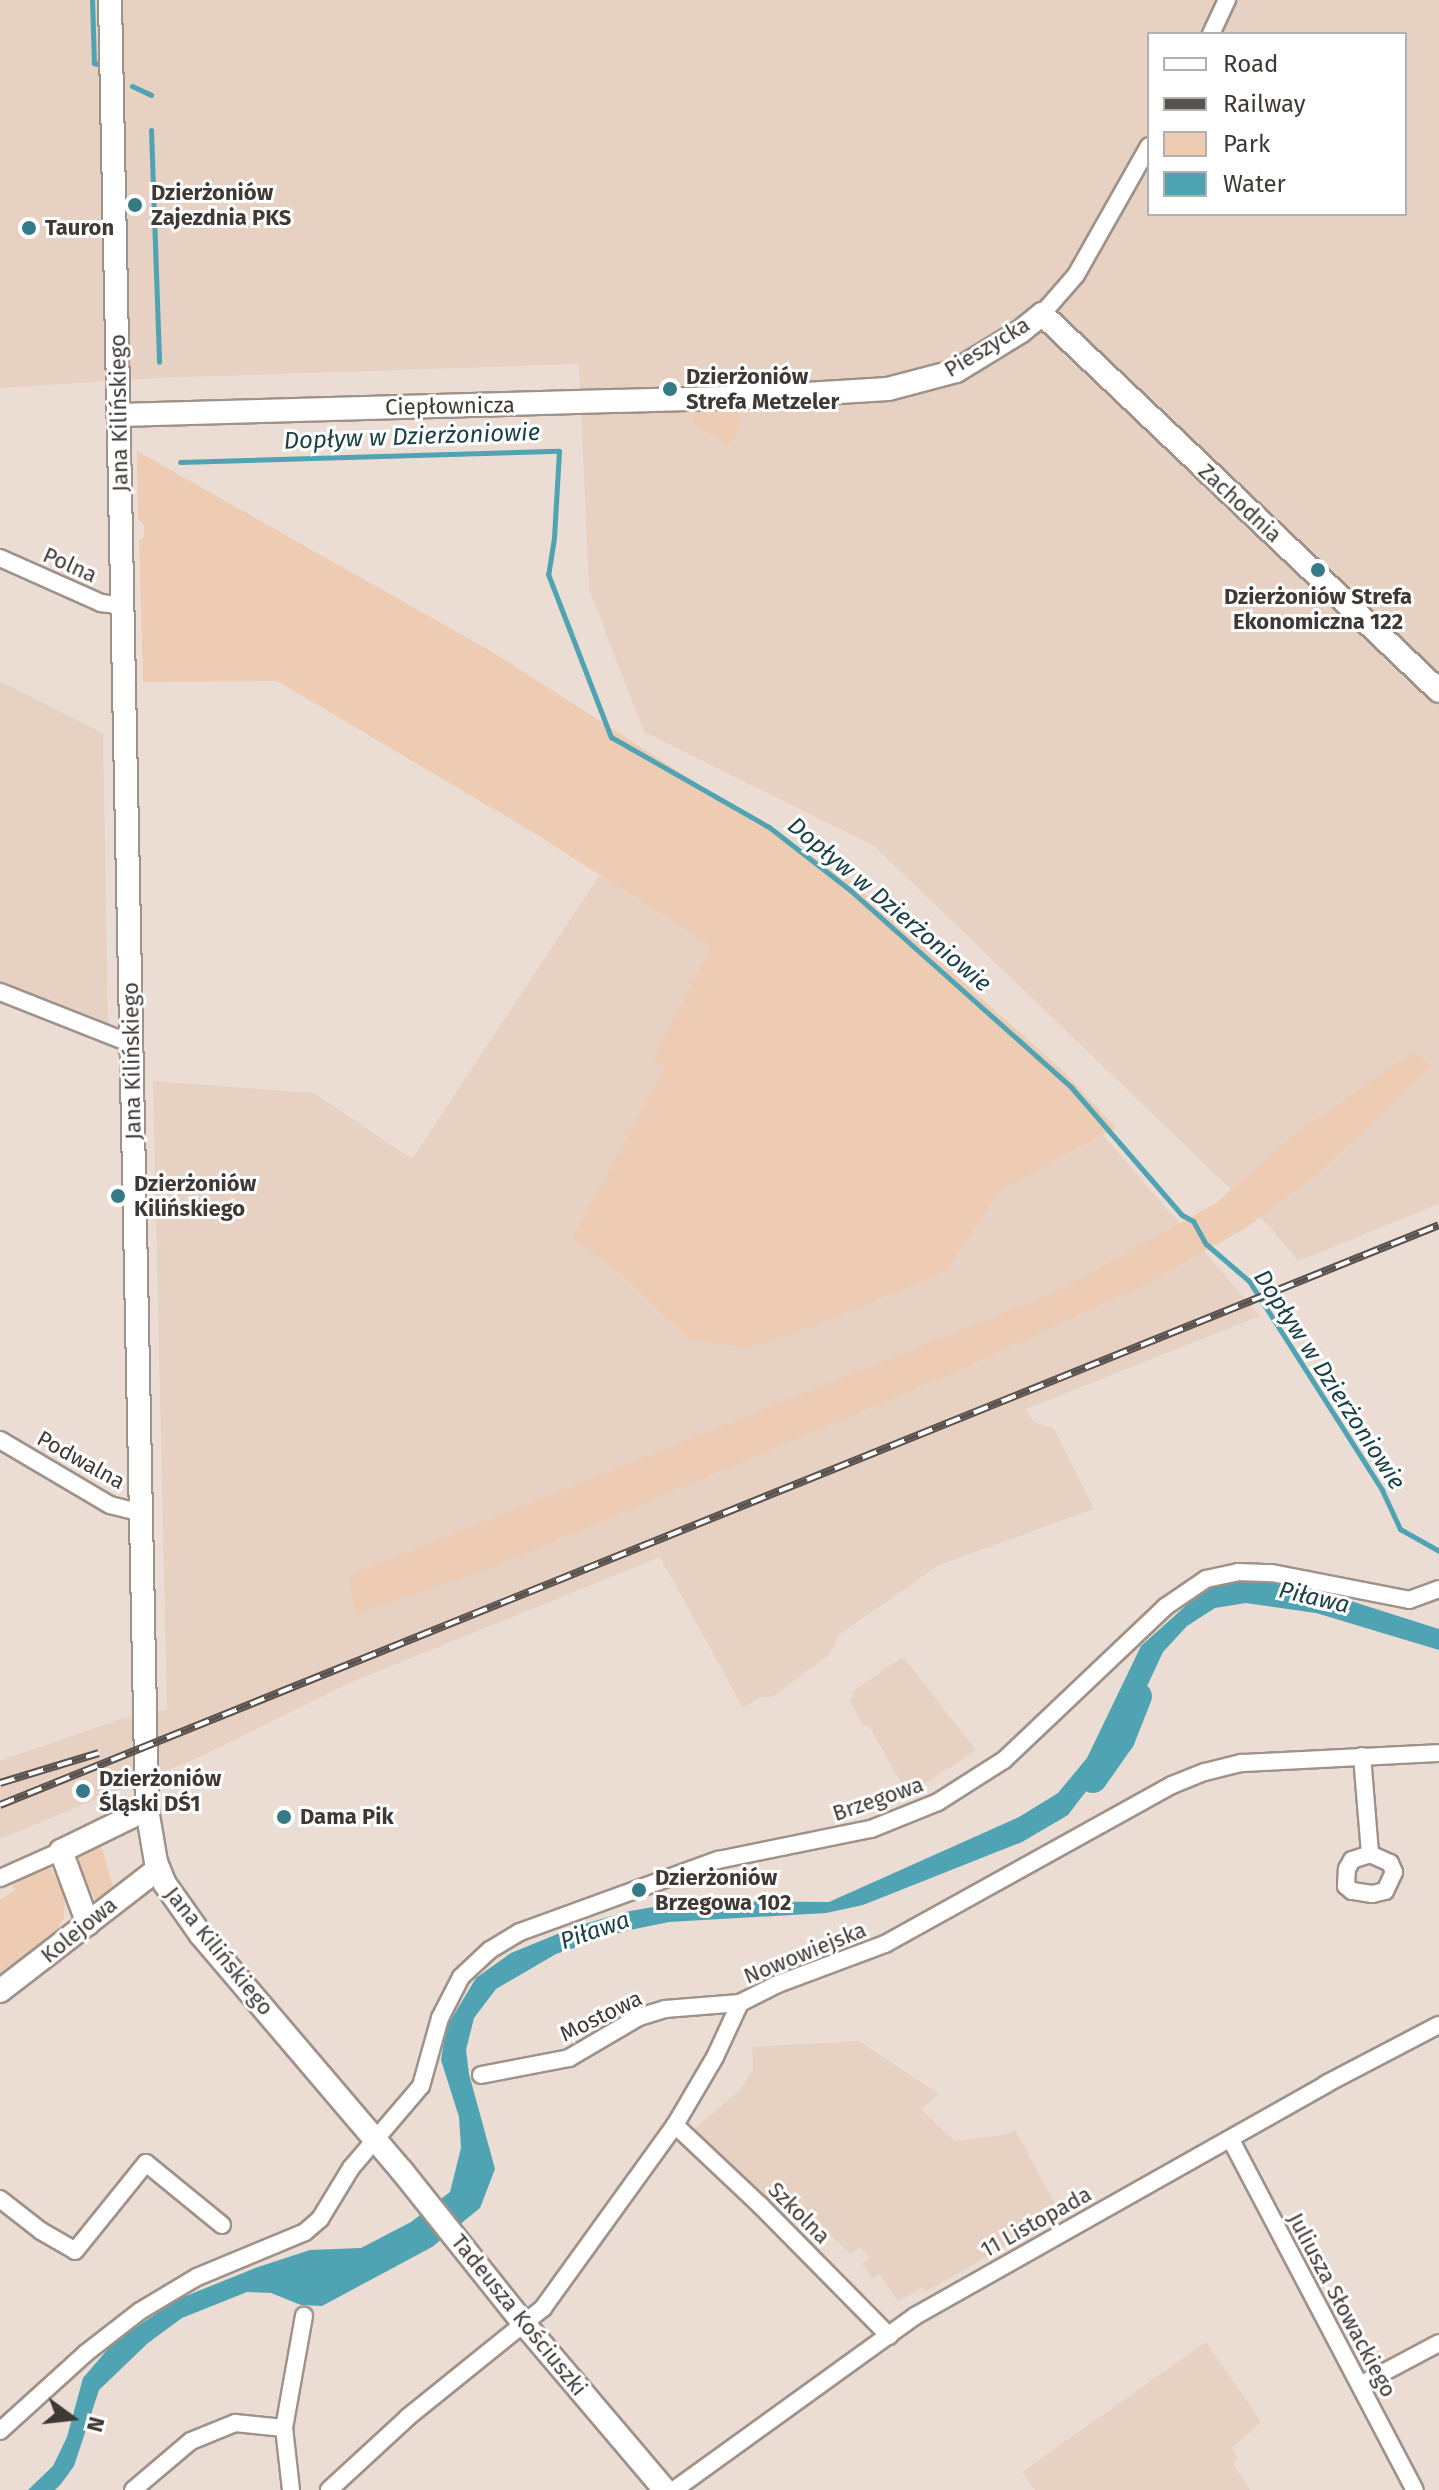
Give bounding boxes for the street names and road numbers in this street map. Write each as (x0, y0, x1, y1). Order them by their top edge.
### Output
street label: Pieszycka (939, 311, 1035, 383)
street label: Jana Kilińskiego (104, 334, 134, 492)
street label: Ciepłownicza (385, 392, 515, 420)
street label: Zachodnia (1193, 458, 1287, 548)
street label: Polna (39, 541, 101, 589)
street label: Jana Kilińskiego (117, 982, 147, 1140)
street label: Podwalna (32, 1425, 130, 1495)
street label: Brzegowa (829, 1771, 927, 1827)
street label: Jana Kilińskiego (159, 1881, 279, 2021)
street label: Kolejowa (36, 1891, 122, 1969)
street label: Nowowiejska (740, 1916, 870, 1990)
street label: Mostowa (556, 1985, 646, 2047)
street label: Szkolna (763, 2177, 835, 2249)
street label: 11 Listopada (976, 2181, 1096, 2263)
street label: Juliusza Słowackiego (1282, 2208, 1402, 2402)
street label: Tadeusza Kościuszki (446, 2229, 592, 2401)

